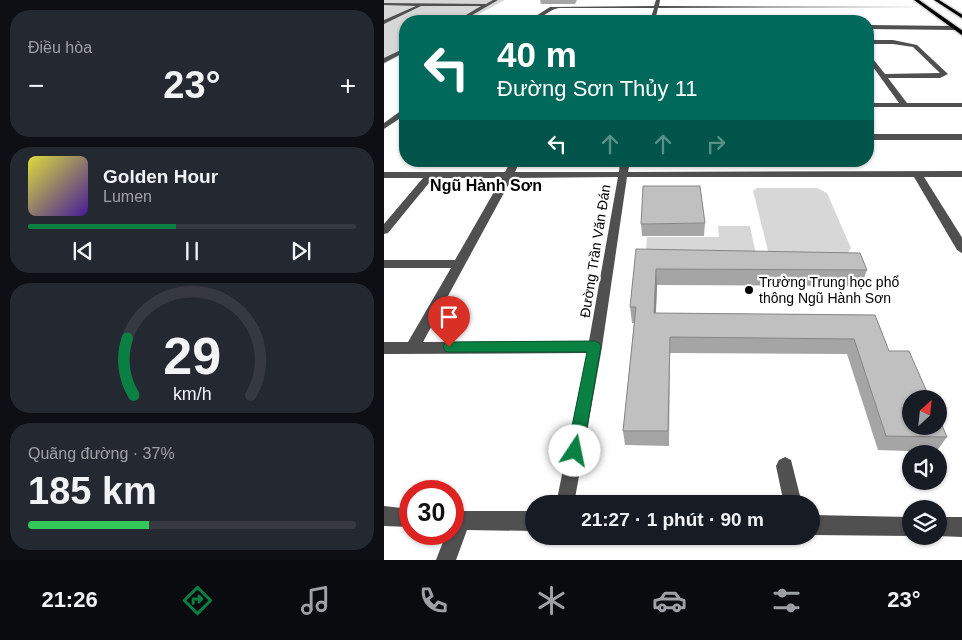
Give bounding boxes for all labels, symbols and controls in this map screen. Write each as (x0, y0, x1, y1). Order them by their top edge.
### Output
icon: left (414, 35, 479, 100)
text: 40 m (497, 35, 577, 74)
text: Điều hòa (28, 39, 92, 56)
text: 23° (163, 64, 221, 106)
text: − (28, 70, 44, 101)
text: + (340, 70, 356, 101)
text: Đường Sơn Thủy 11 (497, 76, 698, 101)
icon: left (543, 130, 571, 158)
icon: ahead (596, 130, 624, 158)
icon: ahead (649, 130, 677, 158)
icon: right (702, 130, 730, 158)
text: Golden Hour (103, 166, 218, 187)
district label: Ngũ Hành Sơn (430, 177, 542, 194)
street label: Đường Trần Văn Đán (577, 183, 613, 319)
text: Lumen (103, 188, 152, 205)
icon: previous (69, 237, 97, 265)
icon: pause (178, 237, 206, 265)
icon: next (287, 237, 315, 265)
place label: Trường Trung học phổ thông Ngũ Hành Sơn (759, 274, 899, 306)
marker: Trường Trung học phổ thông Ngũ Hành Sơn (743, 284, 755, 296)
pin (428, 296, 470, 347)
icon: arrive (435, 303, 463, 331)
text: 29 (163, 327, 221, 385)
text: km/h (173, 384, 211, 404)
north arrow (902, 390, 946, 435)
map controls (902, 390, 947, 545)
position arrow (548, 424, 600, 476)
text: Quãng đường · 37% (28, 445, 175, 462)
button: sound (902, 445, 947, 490)
text: 185 km (28, 470, 157, 512)
speed limit sign: 30 (399, 480, 464, 545)
button: layers (902, 500, 947, 545)
text: 21:27 · 1 phút · 90 m (581, 509, 764, 530)
icon: directions (180, 583, 215, 618)
icon: music (298, 583, 333, 618)
icon: phone (416, 583, 451, 618)
icon: climate (534, 583, 569, 618)
icon: car (652, 583, 687, 618)
icon: filters (769, 583, 804, 618)
text: 21:26 (41, 587, 98, 612)
text: 23° (887, 587, 921, 612)

